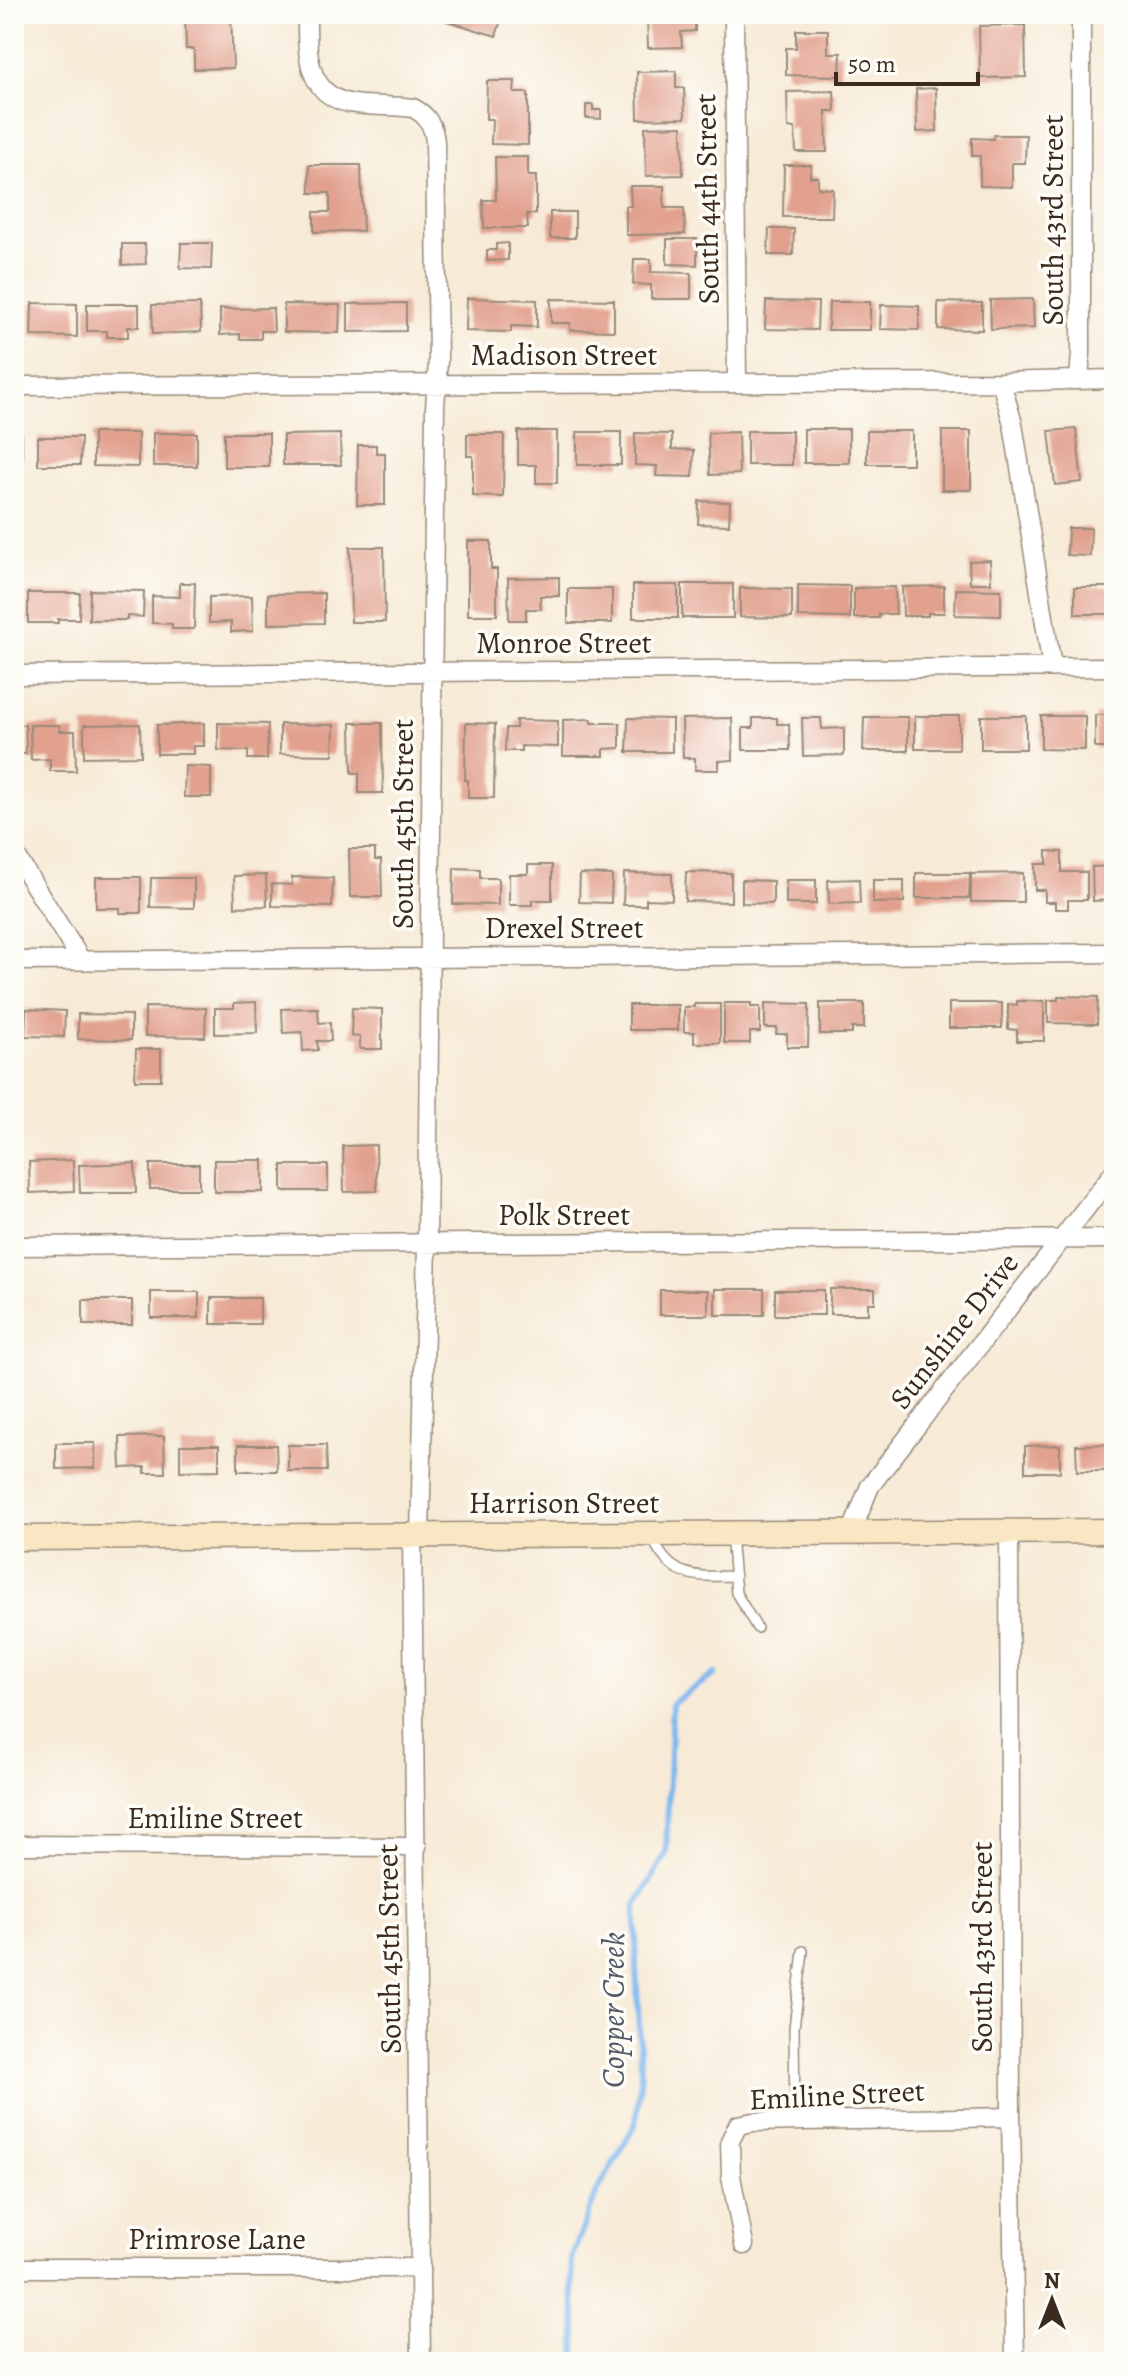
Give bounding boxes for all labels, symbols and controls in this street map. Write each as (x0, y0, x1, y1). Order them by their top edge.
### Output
scale bar (836, 36, 978, 86)
text: 50 m (848, 48, 896, 80)
street label: South 44th Street (685, 93, 729, 305)
street label: South 43rd Street (1033, 114, 1073, 326)
street label: Madison Street (471, 335, 658, 375)
street label: Monroe Street (476, 623, 652, 663)
street label: South 45th Street (383, 719, 423, 929)
street label: Drexel Street (484, 908, 644, 948)
street label: Polk Street (498, 1195, 630, 1235)
street label: Sunshine Drive (880, 1245, 1028, 1417)
street label: Harrison Street (469, 1483, 659, 1523)
street label: Emiline Street (127, 1798, 303, 1838)
street label: South 43rd Street (962, 1841, 1002, 2053)
street label: South 45th Street (367, 1843, 411, 2055)
water label: Copper Creek (591, 1932, 635, 2088)
street label: Emiline Street (748, 2070, 926, 2120)
street label: Primrose Lane (128, 2219, 306, 2259)
north arrow (1012, 2260, 1092, 2340)
text: N (1044, 2266, 1060, 2296)

